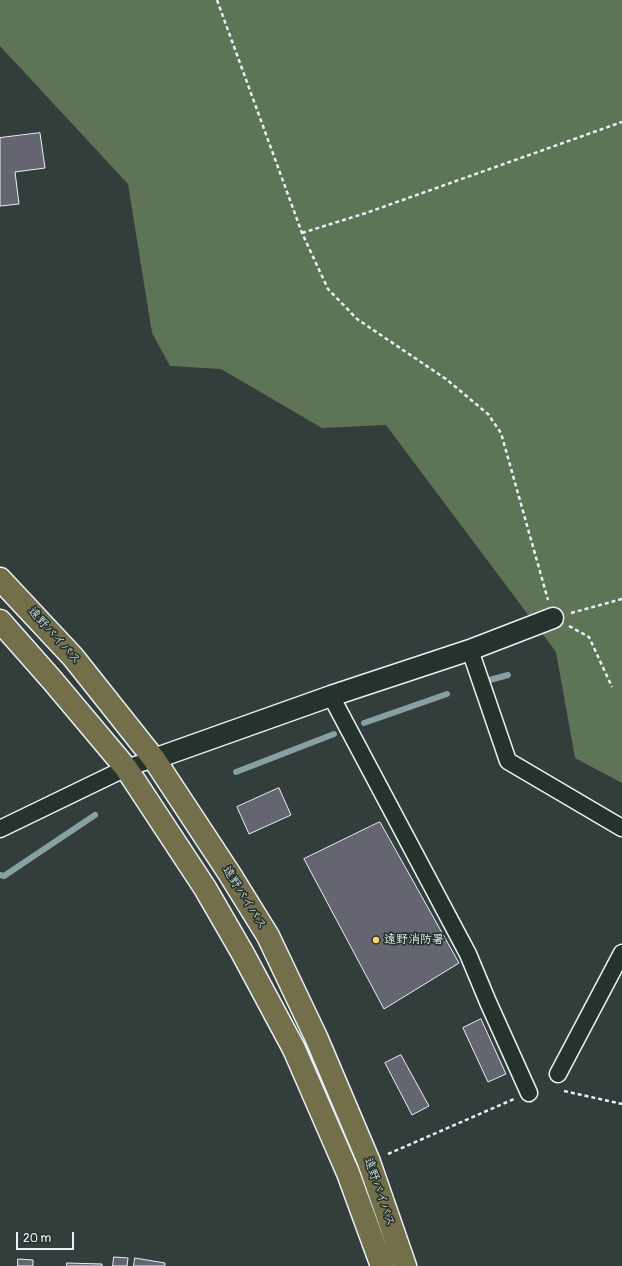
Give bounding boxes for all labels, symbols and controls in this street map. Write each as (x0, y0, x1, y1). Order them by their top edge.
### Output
street label: 遠野バイパス (25, 604, 83, 668)
street label: 遠野バイパス (219, 864, 269, 932)
place label: 遠野消防署 (384, 933, 444, 947)
marker: 遠野消防署 (371, 935, 381, 945)
street label: 遠野バイパス (360, 1156, 398, 1228)
scale bar (18, 1224, 76, 1250)
text: 20 m (23, 1231, 51, 1246)

